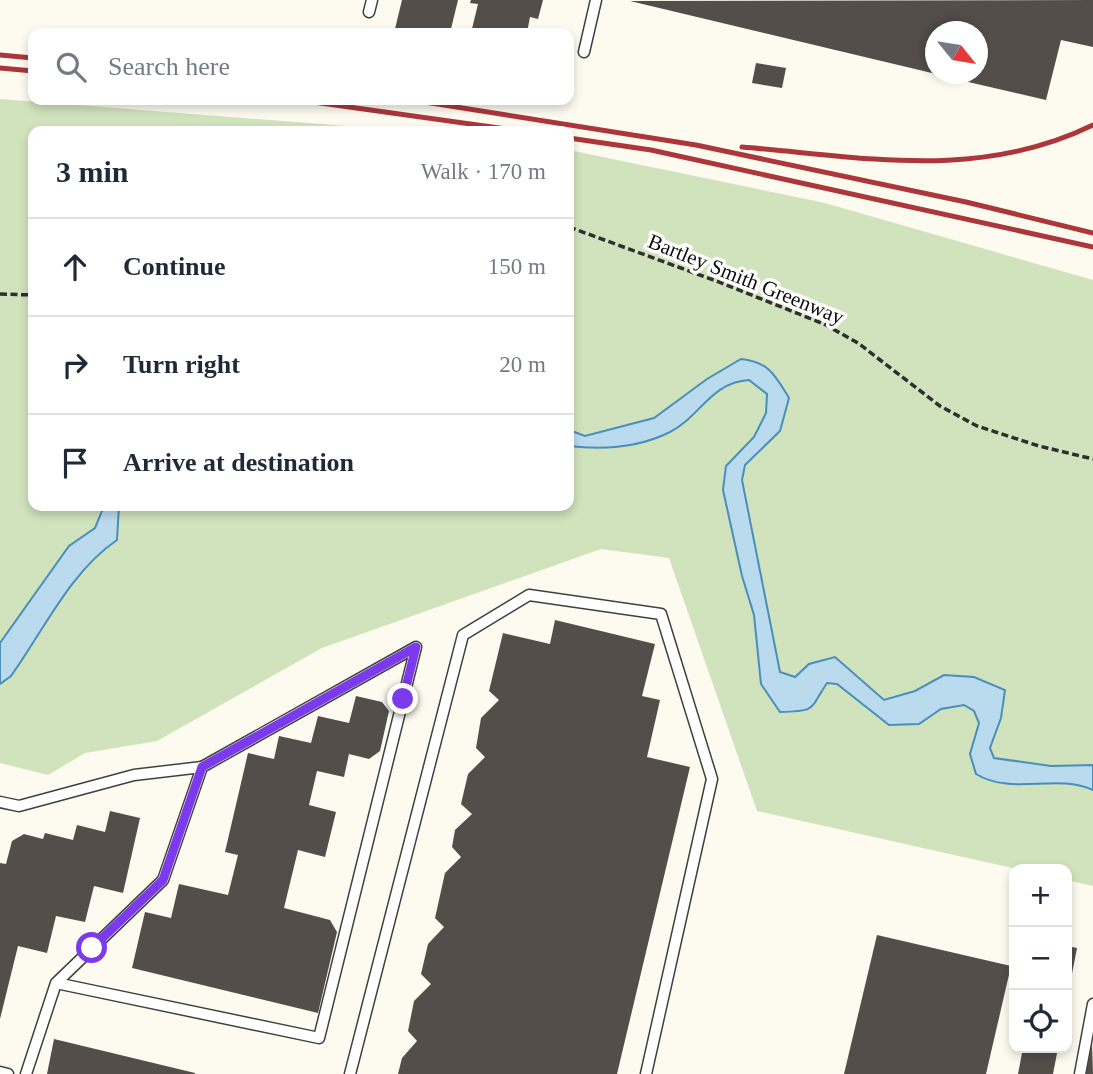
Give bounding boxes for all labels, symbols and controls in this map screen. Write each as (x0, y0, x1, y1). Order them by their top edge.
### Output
north arrow (925, 21, 988, 84)
search box (28, 28, 574, 105)
icon: search (52, 48, 90, 86)
text: Search here (108, 52, 230, 81)
text: 3 min (56, 155, 129, 188)
text: Walk · 170 m (421, 159, 546, 184)
street label: Bartley Smith Greenway (645, 229, 848, 329)
icon: ahead (56, 248, 94, 286)
text: Continue (123, 252, 226, 281)
text: 150 m (488, 254, 546, 279)
icon: right (56, 346, 94, 384)
text: Turn right (123, 350, 240, 379)
text: 20 m (499, 352, 546, 377)
icon: arrive (56, 444, 94, 482)
text: Arrive at destination (123, 448, 354, 477)
route end (387, 683, 418, 714)
map controls (1009, 864, 1072, 1053)
button: + (1009, 864, 1072, 927)
button: − (1009, 927, 1072, 990)
route start (76, 932, 107, 963)
button: locate (1009, 990, 1072, 1053)

